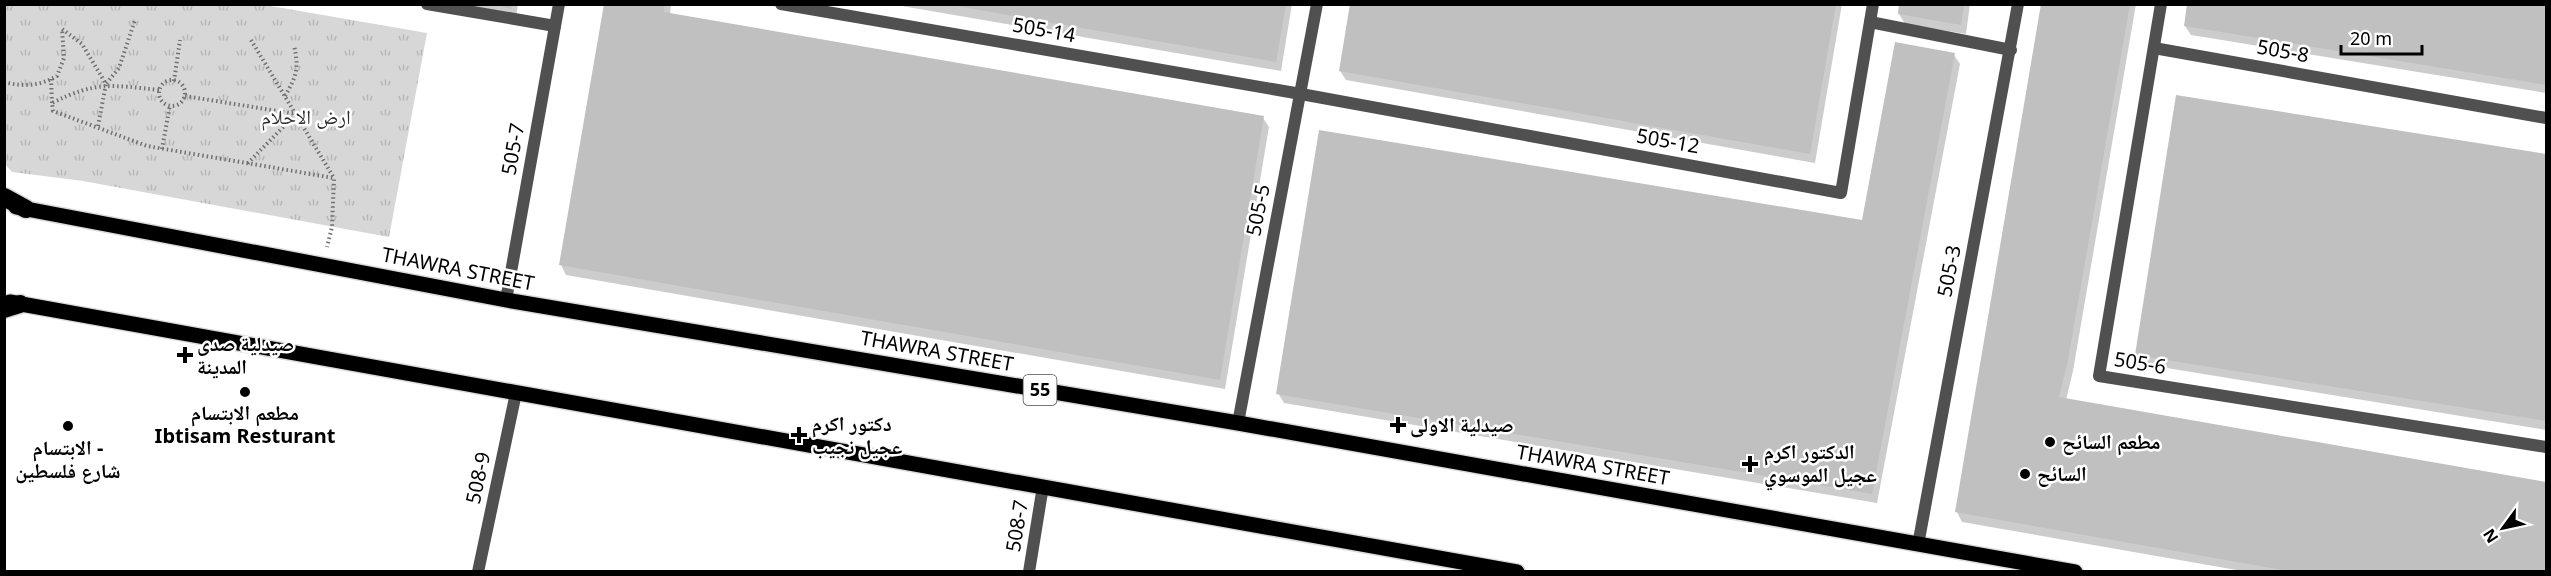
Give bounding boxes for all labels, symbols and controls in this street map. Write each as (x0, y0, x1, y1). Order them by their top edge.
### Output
street label: 505-14 (1010, 11, 1078, 48)
scale bar (2341, 18, 2422, 56)
text: 20 m (2350, 26, 2392, 50)
street label: 505-8 (2255, 33, 2311, 68)
park label: ارض الاحلام (261, 103, 351, 131)
street label: 505-7 (495, 121, 530, 177)
street label: 505-12 (1634, 122, 1702, 159)
street label: 505-5 (1239, 182, 1276, 238)
street label: THAWRA STREET (380, 240, 537, 297)
street label: 505-3 (1930, 243, 1967, 299)
street label: THAWRA STREET (858, 324, 1016, 377)
place label: صيدلية صدى المدينة (197, 330, 294, 380)
street label: 505-6 (2112, 345, 2168, 380)
marker: صيدلية صدى المدينة (178, 348, 192, 362)
road number: 55 (1024, 375, 1056, 405)
marker: مطعم الابتسام Ibtisam Resturant (238, 385, 252, 399)
place label: مطعم الابتسام Ibtisam Resturant (155, 399, 336, 449)
place label: دكتور اكرم عجيل نجيب (812, 410, 902, 460)
place label: صيدلية الاولى (1410, 411, 1514, 438)
marker: صيدلية الاولى (1391, 418, 1405, 432)
marker: الابتسام - شارع فلسطين (61, 419, 75, 433)
marker: دكتور اكرم عجيل نجيب (790, 426, 808, 444)
place label: مطعم السائح (2062, 428, 2161, 456)
place label: الابتسام - شارع فلسطين (15, 434, 121, 484)
marker: مطعم السائح (2043, 435, 2057, 449)
street label: THAWRA STREET (1514, 438, 1672, 491)
place label: الدكتور اكرم عجيل الموسوي (1764, 438, 1877, 491)
street label: 508-9 (459, 450, 496, 506)
marker: الدكتور اكرم عجيل الموسوي (1741, 455, 1759, 473)
place label: السائح (2037, 460, 2087, 487)
marker: السائح (2018, 467, 2032, 481)
street label: 508-7 (999, 498, 1034, 554)
north arrow (2473, 498, 2533, 558)
text: N (2478, 525, 2503, 548)

